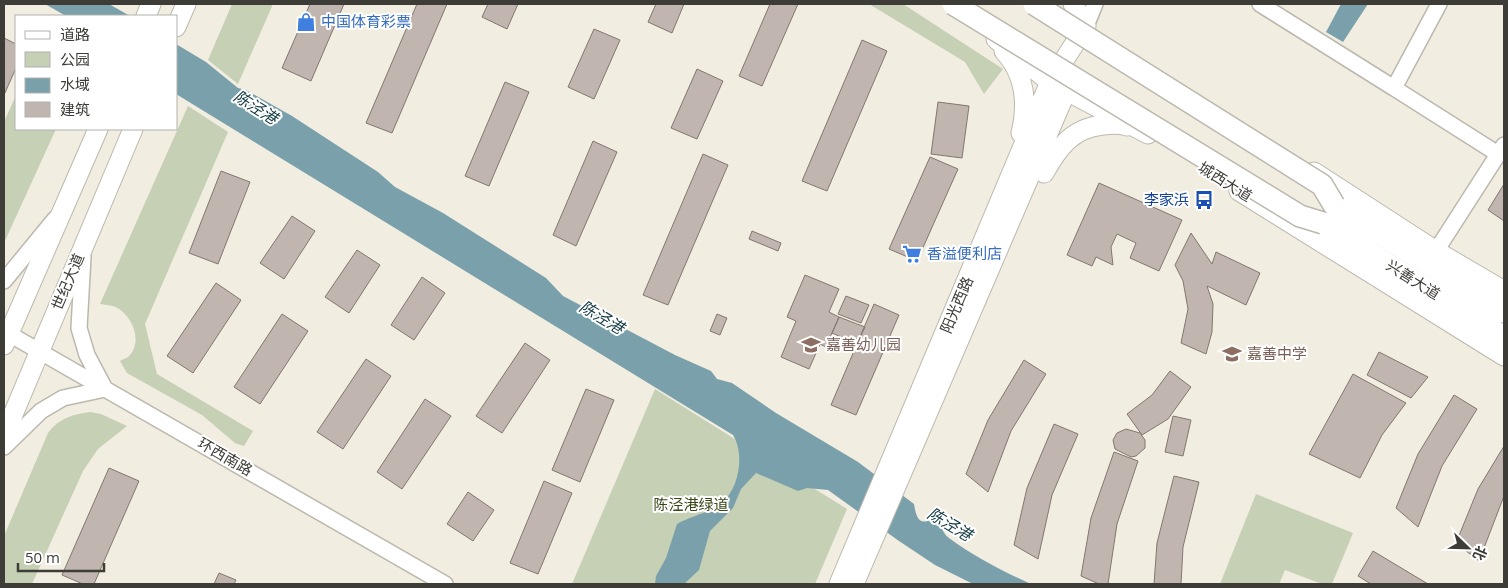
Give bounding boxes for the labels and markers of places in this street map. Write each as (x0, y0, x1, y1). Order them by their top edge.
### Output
shop icon: 中国体育彩票 (295, 11, 317, 33)
place label: 中国体育彩票 (321, 11, 411, 31)
place label: 李家浜 (1144, 189, 1189, 209)
bus stop icon: 李家浜 (1193, 189, 1215, 211)
supermarket icon: 香溢便利店 (901, 243, 923, 265)
place label: 香溢便利店 (927, 243, 1002, 263)
school or university icon: 嘉善幼儿园 (800, 334, 822, 356)
place label: 嘉善幼儿园 (826, 334, 901, 354)
school or university icon: 嘉善中学 (1221, 343, 1243, 365)
place label: 嘉善中学 (1247, 343, 1307, 363)

